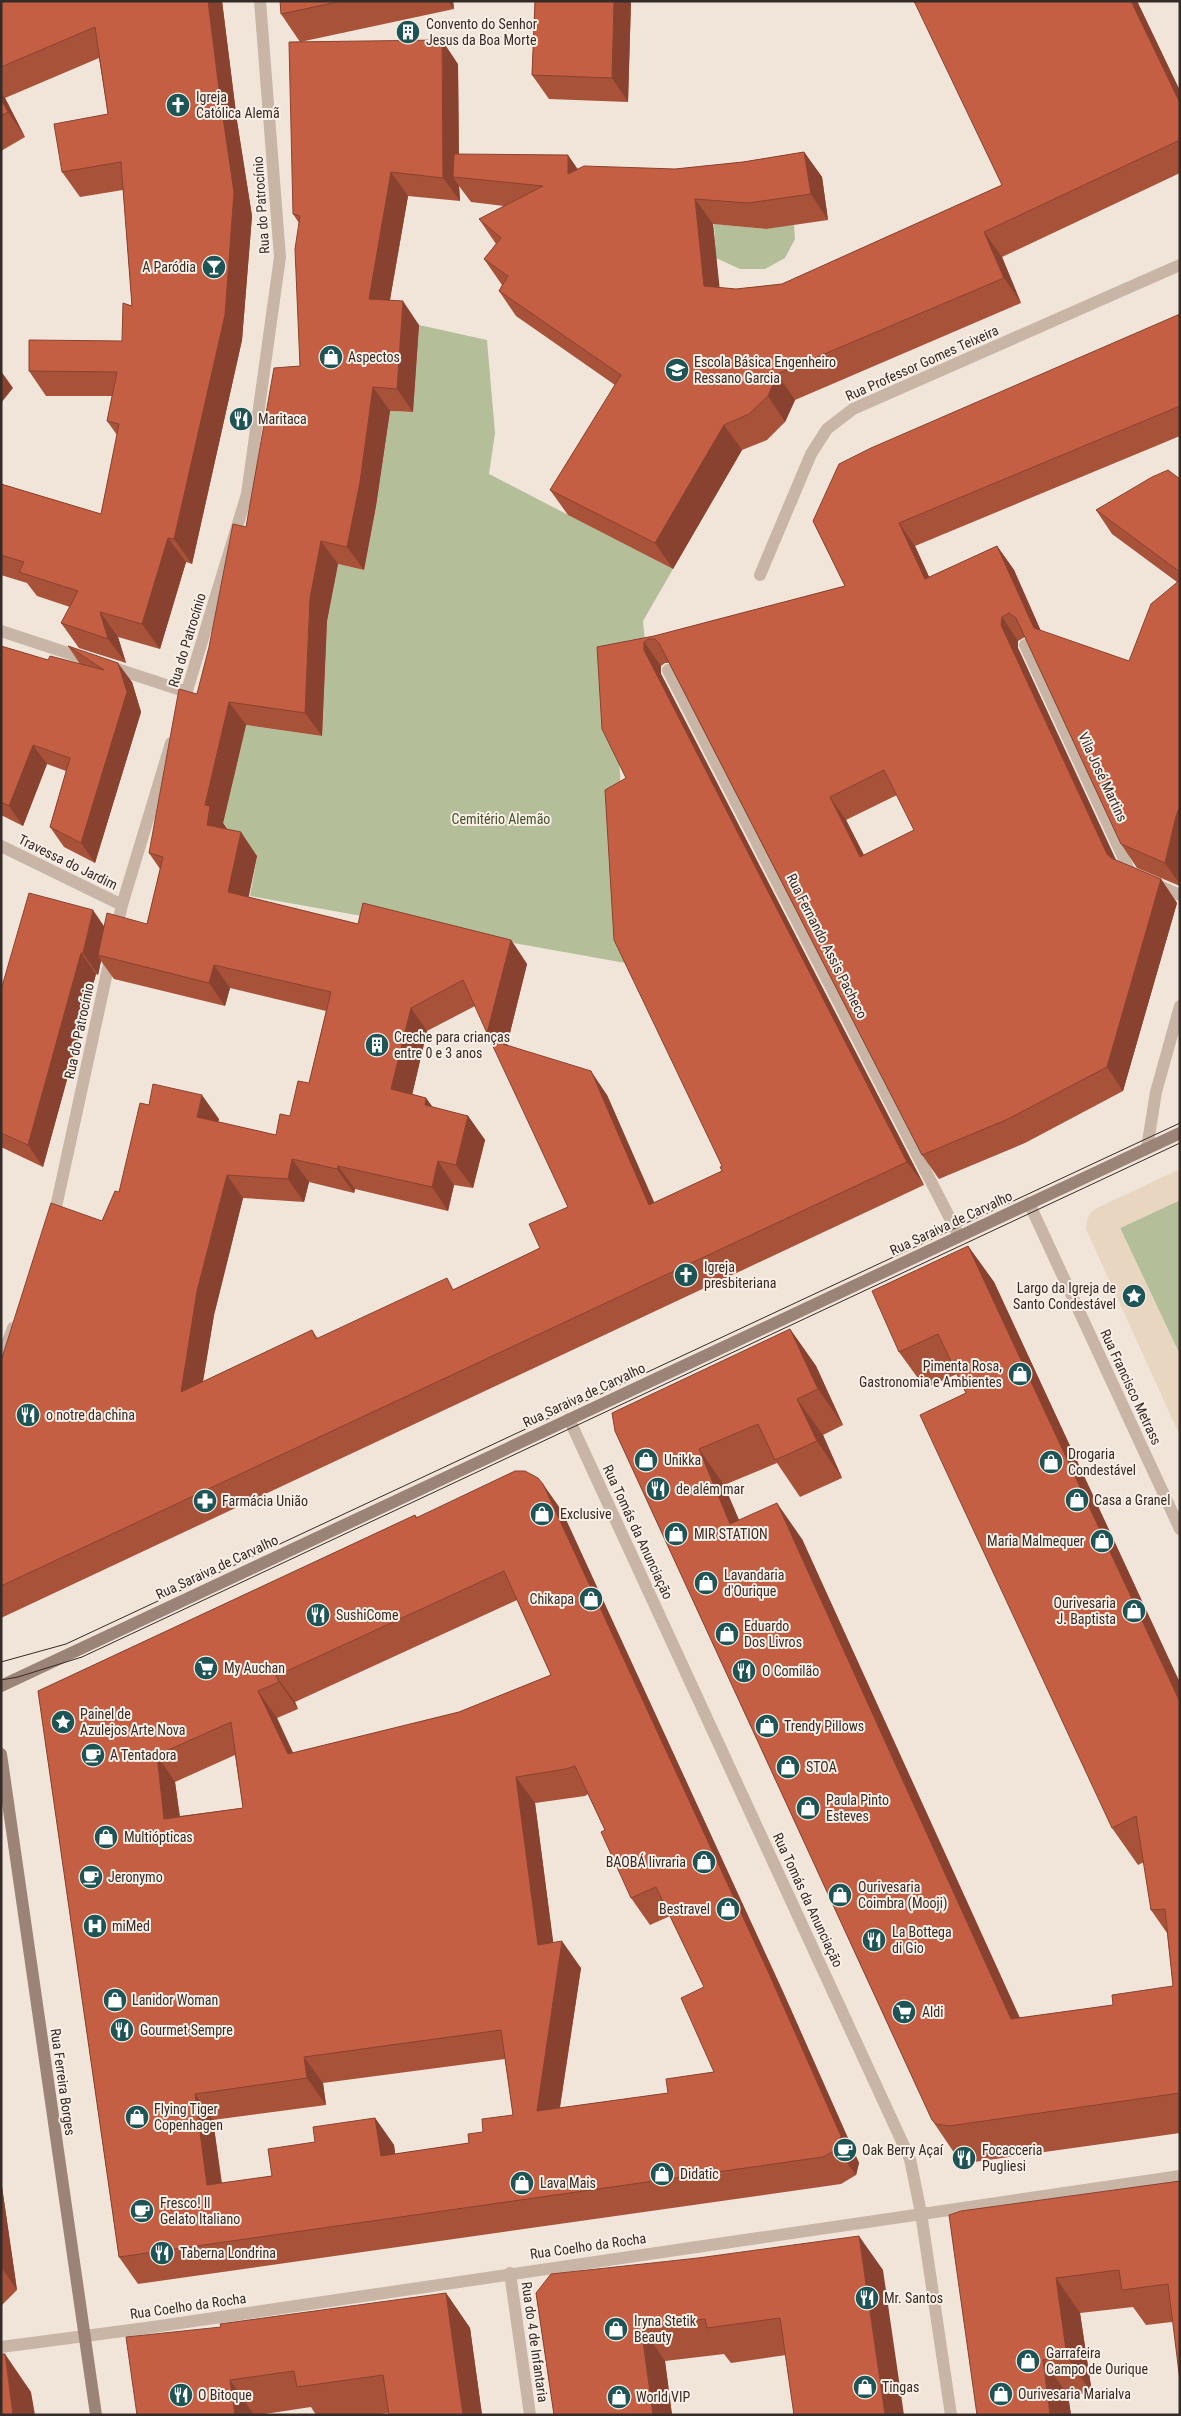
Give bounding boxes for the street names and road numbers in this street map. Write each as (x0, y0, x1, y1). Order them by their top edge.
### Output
street label: Rua do Patrocínio (250, 156, 272, 254)
street label: Rua Professor Gomes Teixeira (843, 322, 1001, 404)
street label: Rua do Patrocínio (165, 591, 209, 689)
street label: Vila José Martins (1075, 730, 1131, 824)
street label: Travessa do Jardim (16, 831, 120, 893)
street label: Rua Fernando Assis Pacheco (783, 871, 871, 1021)
street label: Rua do Patrocínio (61, 982, 97, 1080)
street label: Rua Saraiva de Carvalho (887, 1188, 1015, 1258)
street label: Rua Francisco Metrass (1097, 1327, 1165, 1447)
street label: Rua Saraiva de Carvalho (520, 1360, 648, 1430)
street label: Rua Tomás da Anunciação (600, 1462, 676, 1602)
street label: Rua Saraiva de Carvalho (153, 1532, 281, 1602)
street label: Rua Tomás da Anunciação (770, 1830, 846, 1970)
street label: Rua Ferreira Borges (48, 2027, 78, 2137)
street label: Rua Coelho da Rocha (529, 2230, 647, 2262)
street label: Rua do 4 de Infantaria (519, 2281, 551, 2403)
street label: Rua Coelho da Rocha (129, 2290, 247, 2322)

